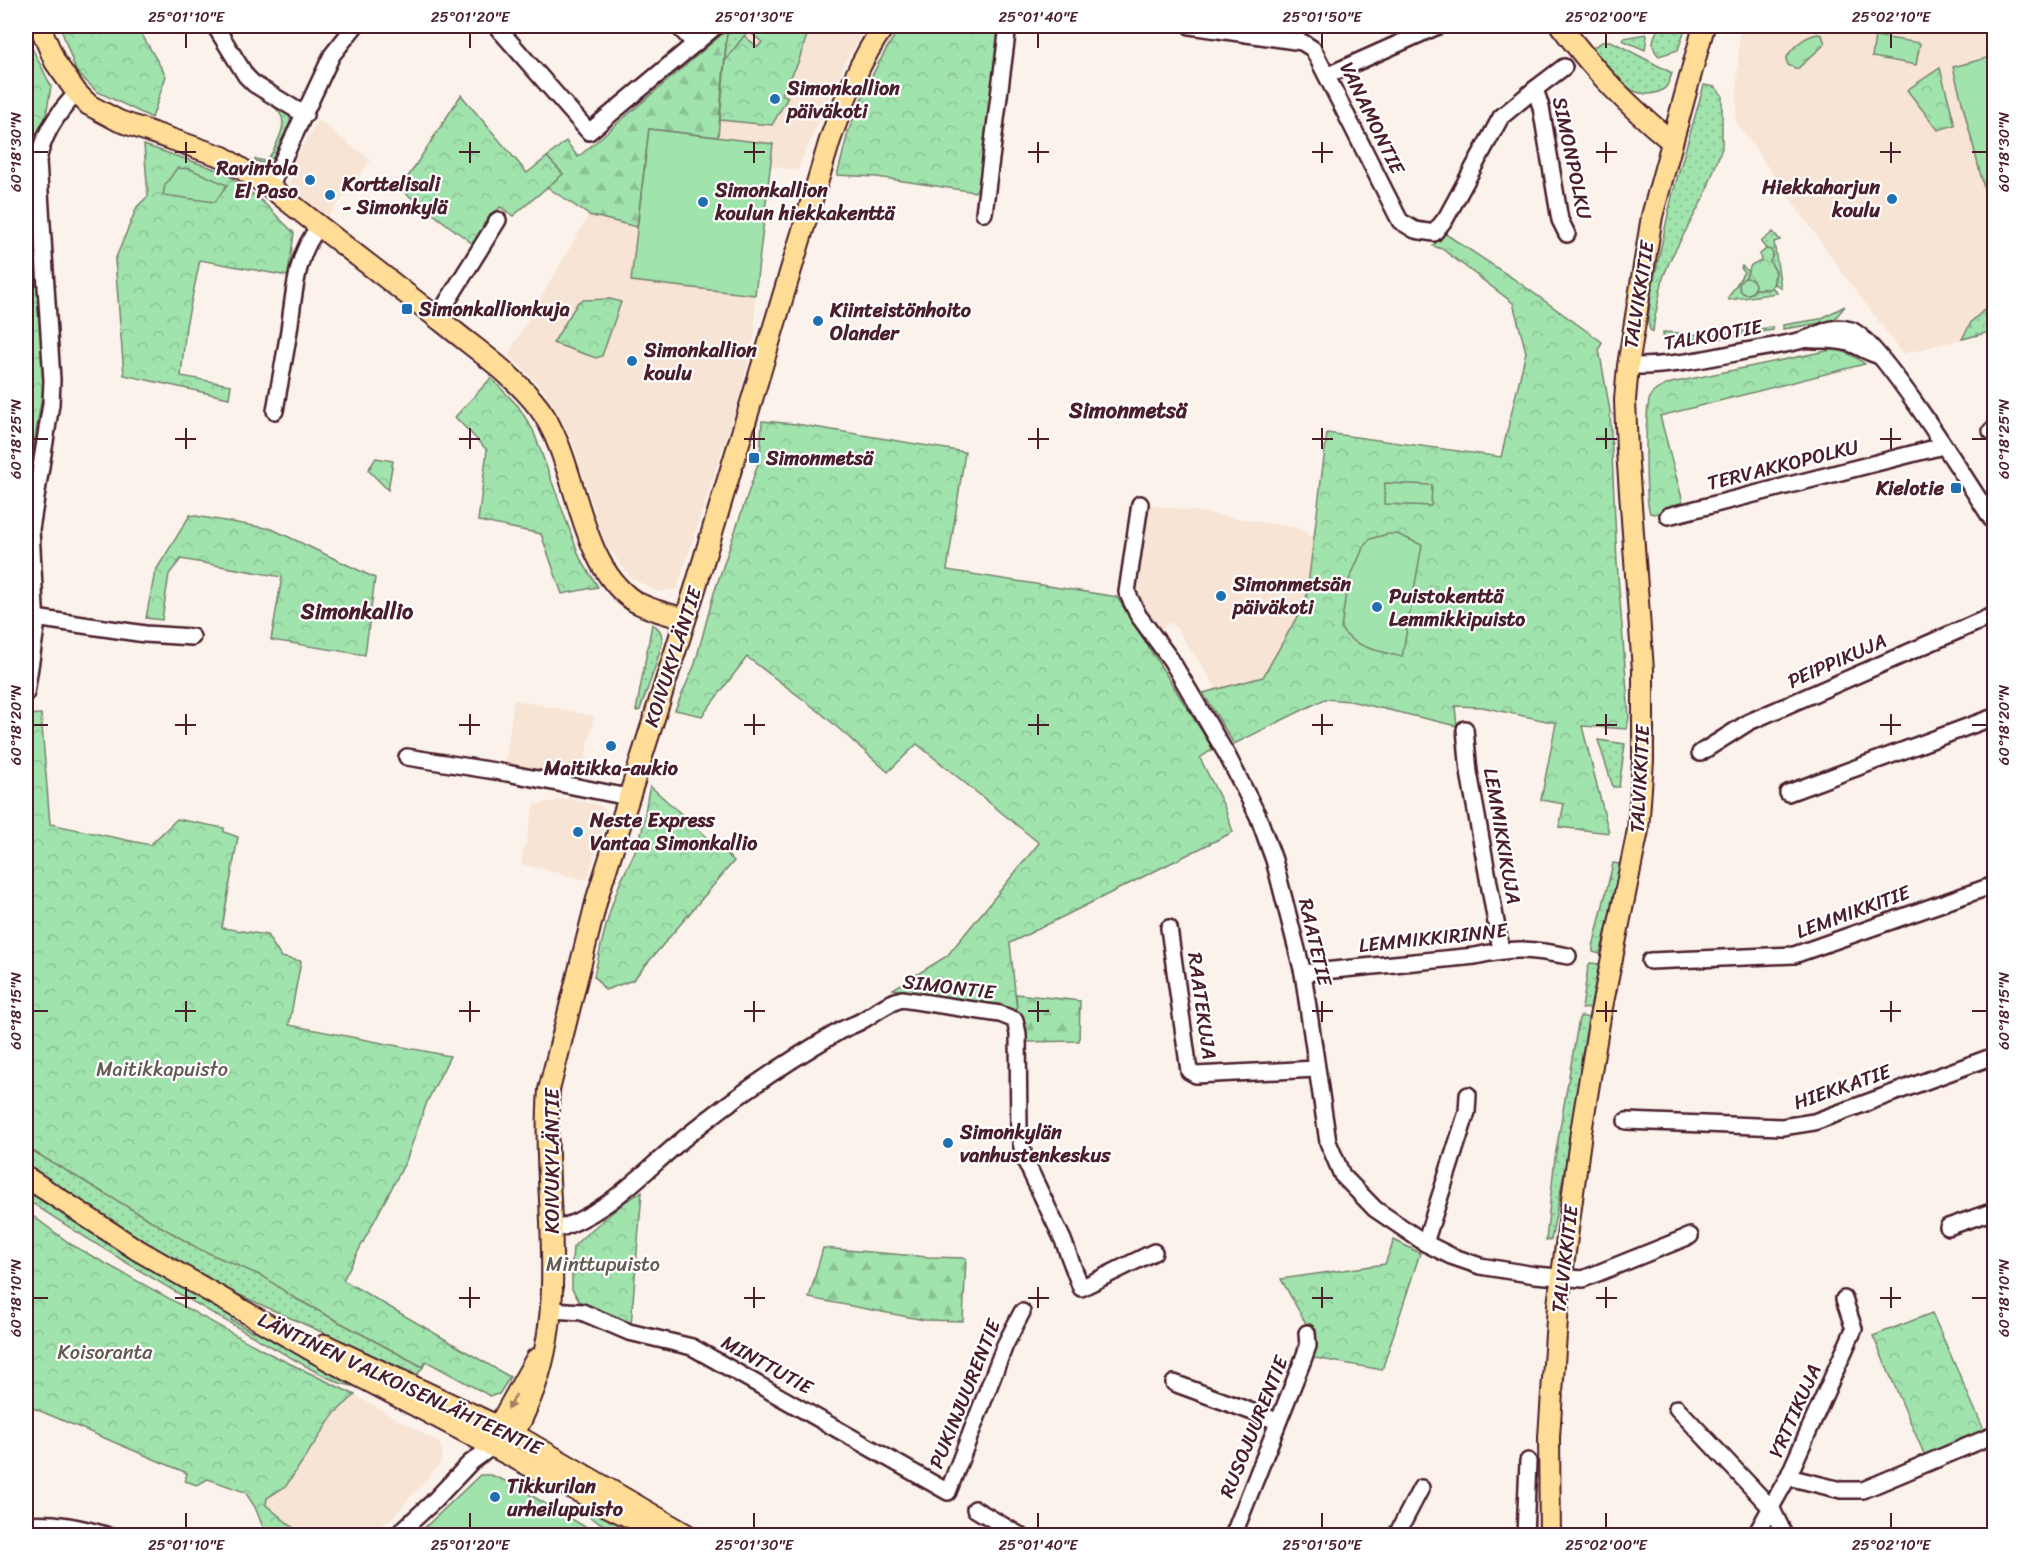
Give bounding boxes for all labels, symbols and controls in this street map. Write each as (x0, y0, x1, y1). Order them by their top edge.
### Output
text: 25°01'10"E (148, 4, 226, 30)
text: 25°01'20"E (431, 4, 511, 30)
text: 25°01'30"E (715, 4, 795, 30)
text: 25°01'40"E (998, 4, 1079, 30)
text: 25°01'50"E (1283, 4, 1363, 30)
text: 25°02'00"E (1565, 4, 1648, 30)
text: 25°02'10"E (1852, 4, 1932, 30)
street label: VANAMONTIE (1330, 56, 1415, 182)
place label: Simonkallion päiväkoti (785, 71, 900, 129)
marker: Simonkallion päiväkoti (768, 92, 782, 106)
street label: SIMONPOLKU (1542, 94, 1602, 223)
text: 60°18'30"N (3, 111, 29, 192)
text: 60°18'30"N (1991, 111, 2017, 192)
place label: Ravintola El Paso (216, 151, 299, 209)
place label: Korttelisali - Simonkylä (341, 167, 449, 225)
place label: Hiekkaharjun koulu (1761, 170, 1880, 228)
marker: Ravintola El Paso (303, 173, 317, 187)
place label: Simonkallion koulun hiekkakenttä (714, 173, 896, 231)
marker: Korttelisali - Simonkylä (323, 188, 337, 202)
marker: Hiekkaharjun koulu (1885, 192, 1899, 206)
marker: Simonkallion koulun hiekkakenttä (696, 195, 710, 209)
street label: TALVIKKITIE (1613, 237, 1665, 351)
place label: Simonkallionkuja (418, 292, 570, 327)
place label: Kiinteistönhoito Olander (829, 293, 972, 351)
marker: Simonkallionkuja (400, 302, 414, 316)
street label: TALKOOTIE (1661, 309, 1767, 361)
marker: Kiinteistönhoito Olander (811, 314, 825, 328)
place label: Simonkallion koulu (643, 333, 757, 391)
marker: Simonkallion koulu (625, 354, 639, 368)
district label: Simonmetsä (1068, 391, 1189, 430)
text: 60°18'25"N (3, 398, 29, 479)
text: 60°18'25"N (1991, 398, 2017, 479)
street label: TERVAKKOPOLKU (1703, 429, 1863, 501)
place label: Simonmetsä (765, 441, 874, 476)
marker: Simonmetsä (747, 451, 761, 465)
place label: Kielotie (1875, 471, 1945, 506)
marker: Kielotie (1949, 481, 1963, 495)
place label: Simonmetsän päiväkoti (1231, 567, 1351, 625)
place label: Puistokenttä Lemmikkipuisto (1389, 579, 1525, 637)
street label: KOIVUKYLÄNTIE (634, 581, 713, 732)
marker: Simonmetsän päiväkoti (1214, 589, 1228, 603)
district label: Simonkallio (300, 592, 414, 631)
marker: Puistokenttä Lemmikkipuisto (1370, 600, 1384, 614)
street label: PEIPPIKUJA (1782, 624, 1892, 698)
text: 60°18'20"N (3, 684, 29, 765)
text: 60°18'20"N (1991, 684, 2017, 765)
street label: TALVIKKITIE (1620, 722, 1660, 834)
marker: Maitikka-aukio (604, 739, 618, 753)
place label: Maitikka-aukio (543, 751, 679, 786)
street label: LEMMIKKIKUJA (1473, 765, 1531, 907)
place label: Neste Express Vantaa Simonkallio (589, 803, 758, 861)
marker: Neste Express Vantaa Simonkallio (571, 825, 585, 839)
street label: LEMMIKKITIE (1791, 875, 1917, 949)
street label: RAATETIE (1288, 895, 1342, 991)
street label: LEMMIKKIRINNE (1357, 913, 1511, 963)
street label: RAATEKUJA (1177, 950, 1227, 1062)
street label: SIMONTIE (901, 964, 999, 1010)
text: 60°18'15"N (3, 972, 29, 1050)
text: 60°18'15"N (1991, 972, 2017, 1050)
park label: Maitikkapuisto (96, 1052, 228, 1087)
street label: HIEKKATIE (1789, 1053, 1897, 1120)
street label: KOIVUKYLÄNTIE (535, 1086, 570, 1234)
place label: Simonkylän vanhustenkeskus (959, 1115, 1111, 1173)
marker: Simonkylän vanhustenkeskus (941, 1136, 955, 1150)
street label: TALVIKKITIE (1541, 1201, 1589, 1315)
park label: Minttupuisto (546, 1247, 660, 1282)
text: 60°18'10"N (3, 1258, 29, 1337)
text: 60°18'10"N (1991, 1258, 2017, 1337)
street label: LÄNTINEN VALKOISENLÄHTEENTIE (252, 1303, 550, 1466)
street label: PUKINJUURENTIE (919, 1312, 1012, 1474)
street label: MINTTUTIE (715, 1325, 821, 1406)
park label: Koisoranta (58, 1335, 153, 1370)
street label: RUSOJUURENTIE (1210, 1349, 1299, 1503)
street label: YRTTIKUJA (1759, 1358, 1831, 1464)
one-way arrow (507, 1394, 517, 1411)
place label: Tikkurilan urheilupuisto (507, 1469, 624, 1527)
marker: Tikkurilan urheilupuisto (488, 1490, 502, 1504)
text: 25°01'10"E (148, 1532, 226, 1558)
text: 25°01'20"E (431, 1532, 511, 1558)
text: 25°01'30"E (715, 1532, 795, 1558)
text: 25°01'40"E (998, 1532, 1079, 1558)
text: 25°01'50"E (1283, 1532, 1363, 1558)
text: 25°02'00"E (1565, 1532, 1648, 1558)
text: 25°02'10"E (1852, 1532, 1932, 1558)

